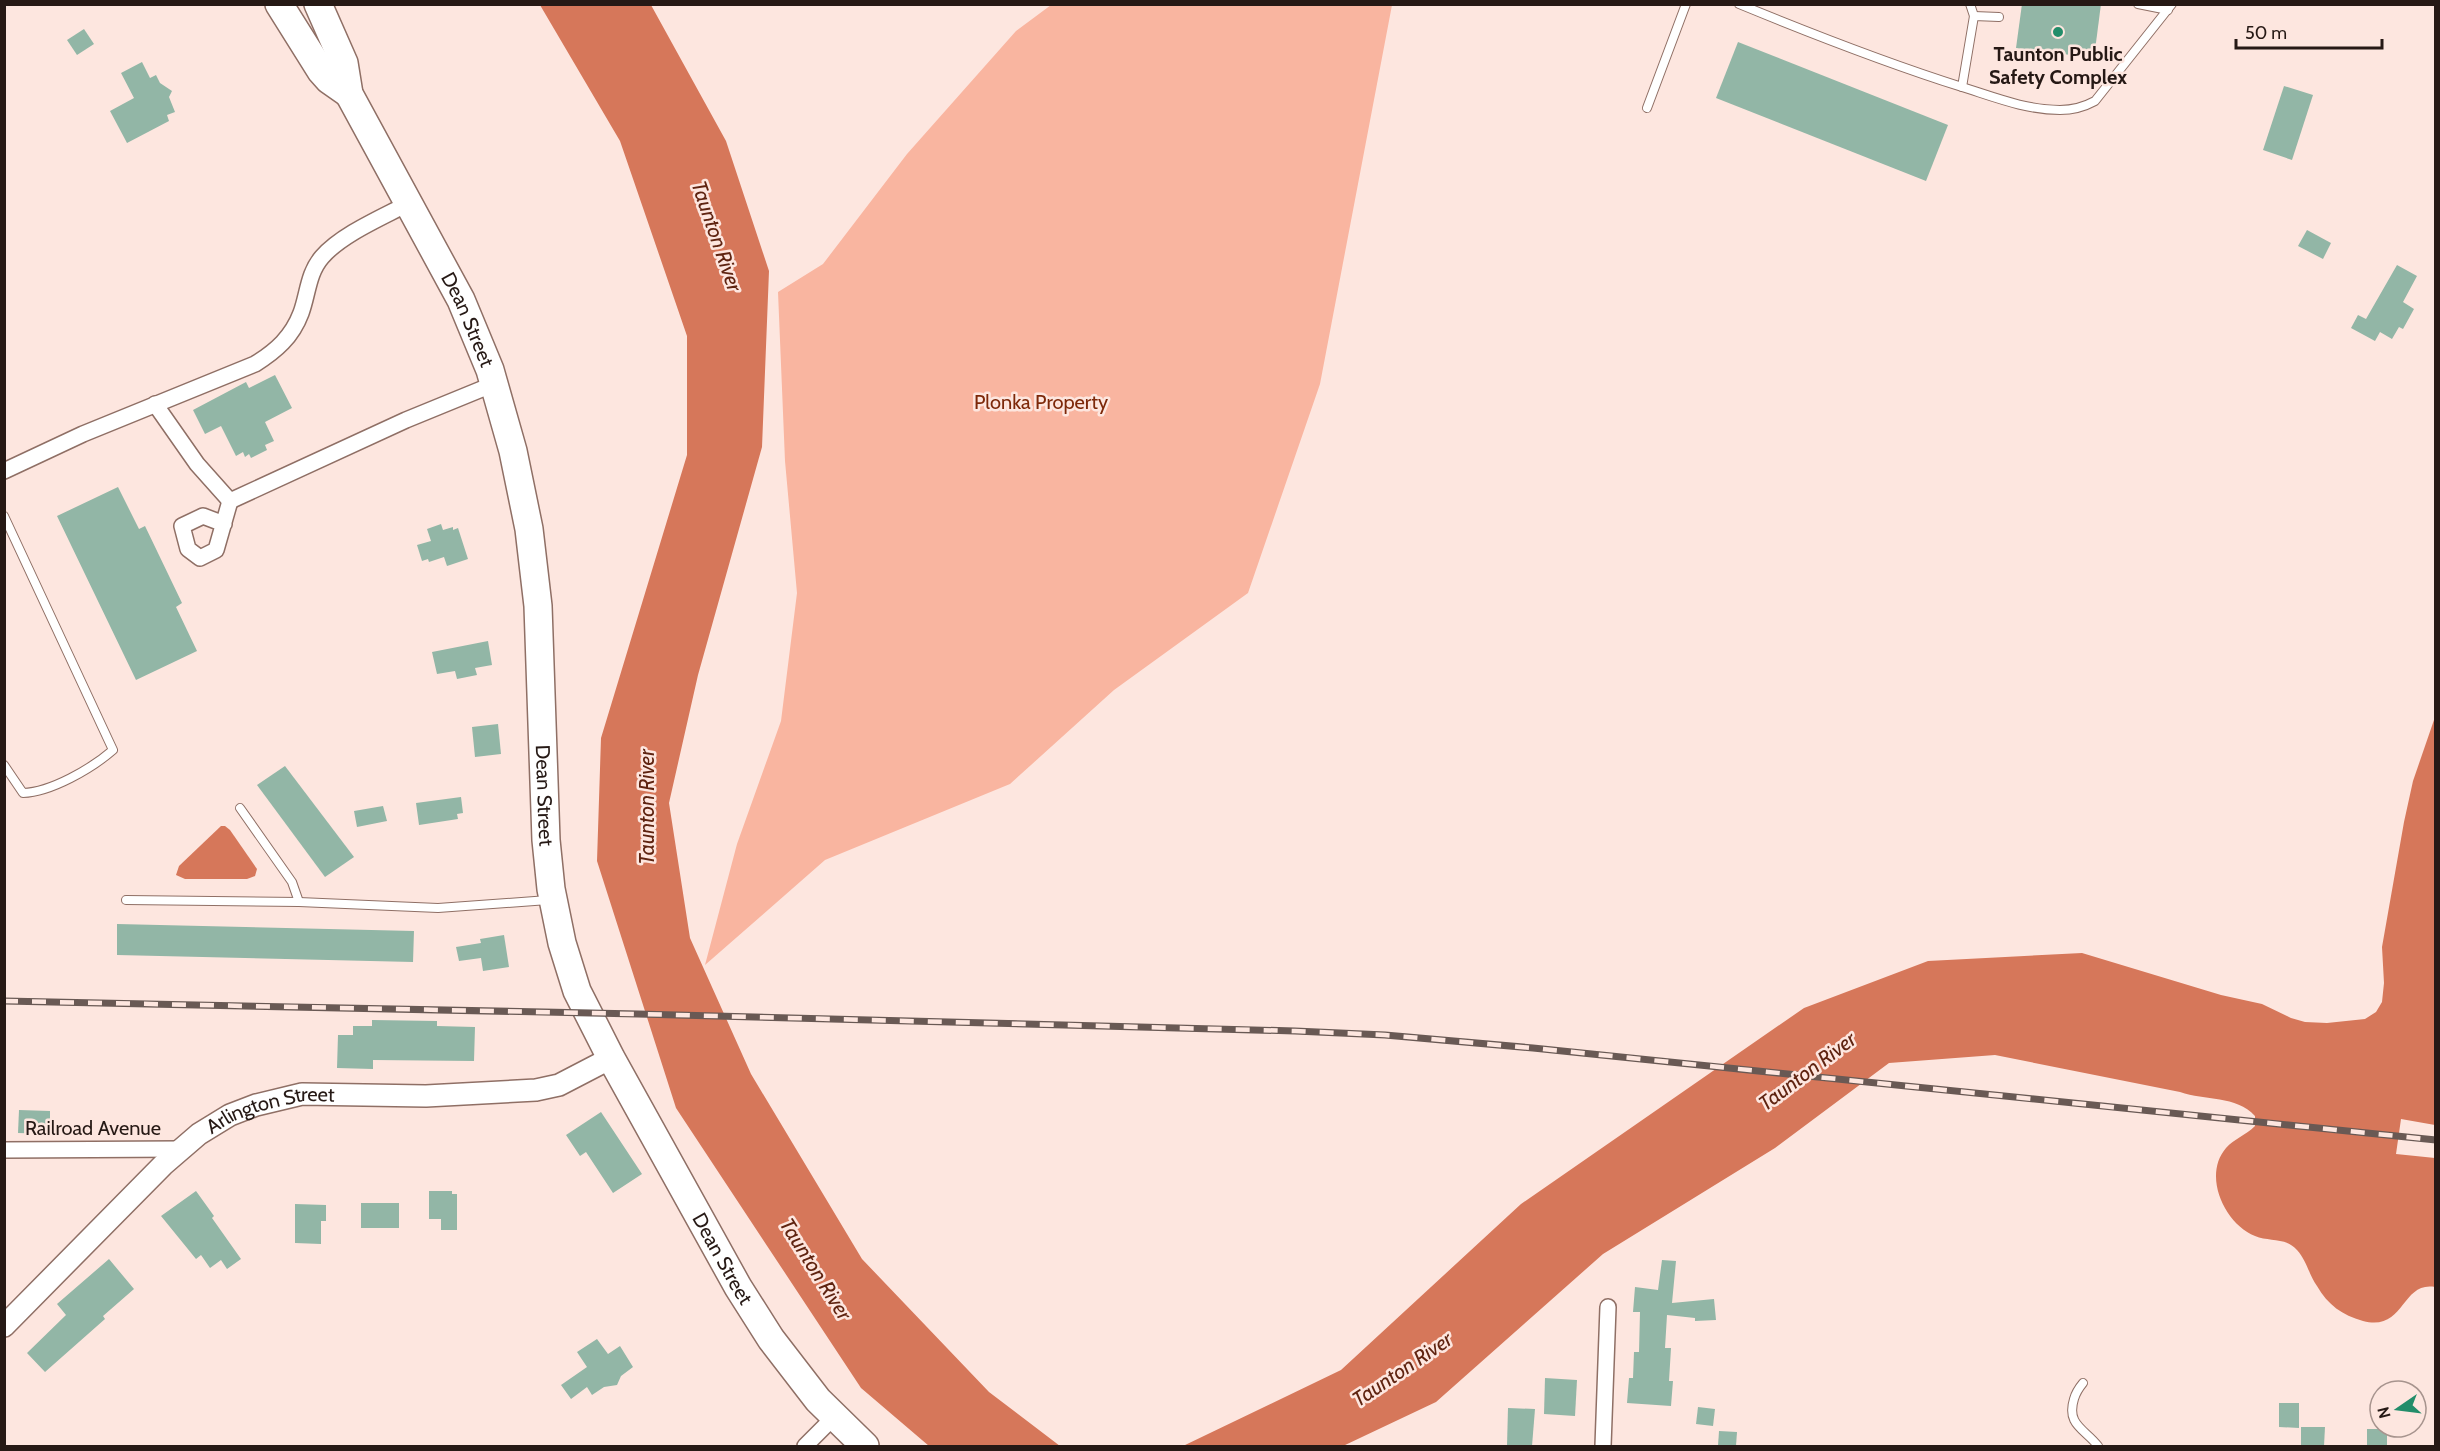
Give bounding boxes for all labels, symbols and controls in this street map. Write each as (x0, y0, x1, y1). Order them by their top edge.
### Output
scale bar (2236, 12, 2382, 50)
text: 50 m (2245, 22, 2287, 44)
marker: Taunton Public Safety Complex (2051, 25, 2065, 39)
place label: Taunton Public Safety Complex (1989, 42, 2127, 89)
water label: Taunton River (686, 177, 748, 296)
street label: Dean Street (436, 268, 499, 371)
park label: Plonka Property (974, 390, 1108, 414)
street label: Dean Street (531, 744, 559, 848)
water label: Taunton River (634, 748, 659, 865)
water label: Taunton River (1753, 1025, 1862, 1116)
street label: Arlington Street (202, 1082, 335, 1139)
street label: Railroad Avenue (25, 1116, 161, 1140)
street label: Dean Street (687, 1209, 758, 1309)
water label: Taunton River (775, 1213, 858, 1326)
water label: Taunton River (1347, 1326, 1458, 1412)
north arrow (2368, 1379, 2428, 1439)
text: N (2373, 1405, 2395, 1420)

